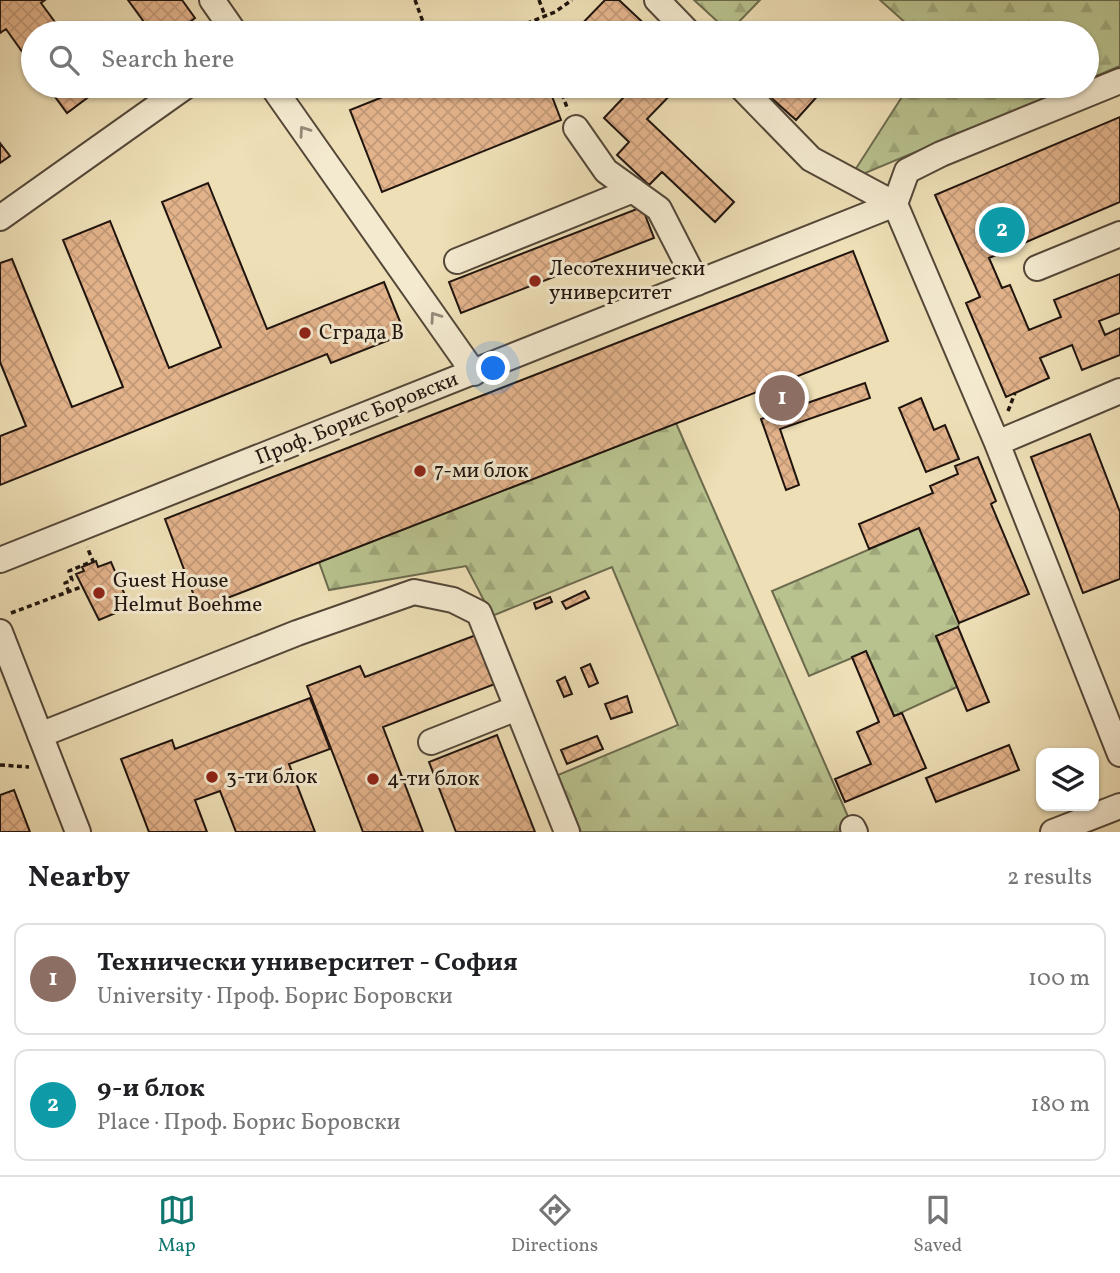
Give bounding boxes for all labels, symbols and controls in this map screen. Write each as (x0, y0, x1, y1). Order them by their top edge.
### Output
search box (21, 21, 1099, 98)
icon: search (45, 41, 83, 79)
text: Search here (101, 42, 234, 78)
one-way arrow (300, 126, 312, 139)
pin: 2 (979, 204, 1025, 256)
place label: Лесотехнически университет (549, 255, 705, 308)
marker: Лесотехнически университет (527, 273, 543, 289)
one-way arrow (431, 312, 443, 325)
place label: Сграда В (319, 319, 404, 348)
marker: Сграда В (297, 325, 313, 341)
your location (476, 351, 510, 385)
street label: Проф. Борис Боровски (251, 365, 463, 473)
pin: 1 (759, 372, 805, 424)
place label: 7-ми блок (434, 457, 528, 486)
marker: 7-ми блок (412, 463, 428, 479)
place label: Guest House Helmut Boehme (113, 567, 262, 620)
marker: Guest House Helmut Boehme (91, 585, 107, 601)
map controls (1036, 748, 1099, 811)
button: layers (1036, 748, 1099, 811)
place label: 3-ти блок (226, 763, 318, 792)
place label: 4-ти блок (387, 765, 479, 794)
marker: 3-ти блок (204, 769, 220, 785)
marker: 4-ти блок (365, 771, 381, 787)
text: Nearby (28, 857, 130, 899)
text: 2 results (1007, 862, 1092, 894)
text: Технически университет - София (97, 945, 518, 981)
text: 1 (48, 963, 58, 995)
text: 100 m (1028, 963, 1090, 995)
text: University · Проф. Борис Боровски (97, 981, 453, 1013)
text: 9-и блок (97, 1071, 205, 1107)
text: 2 (47, 1089, 59, 1121)
text: 180 m (1031, 1089, 1090, 1121)
text: Place · Проф. Борис Боровски (97, 1107, 400, 1139)
tab: Map (158, 1191, 196, 1259)
tab: Directions (511, 1191, 598, 1259)
tab: Saved (913, 1191, 962, 1259)

